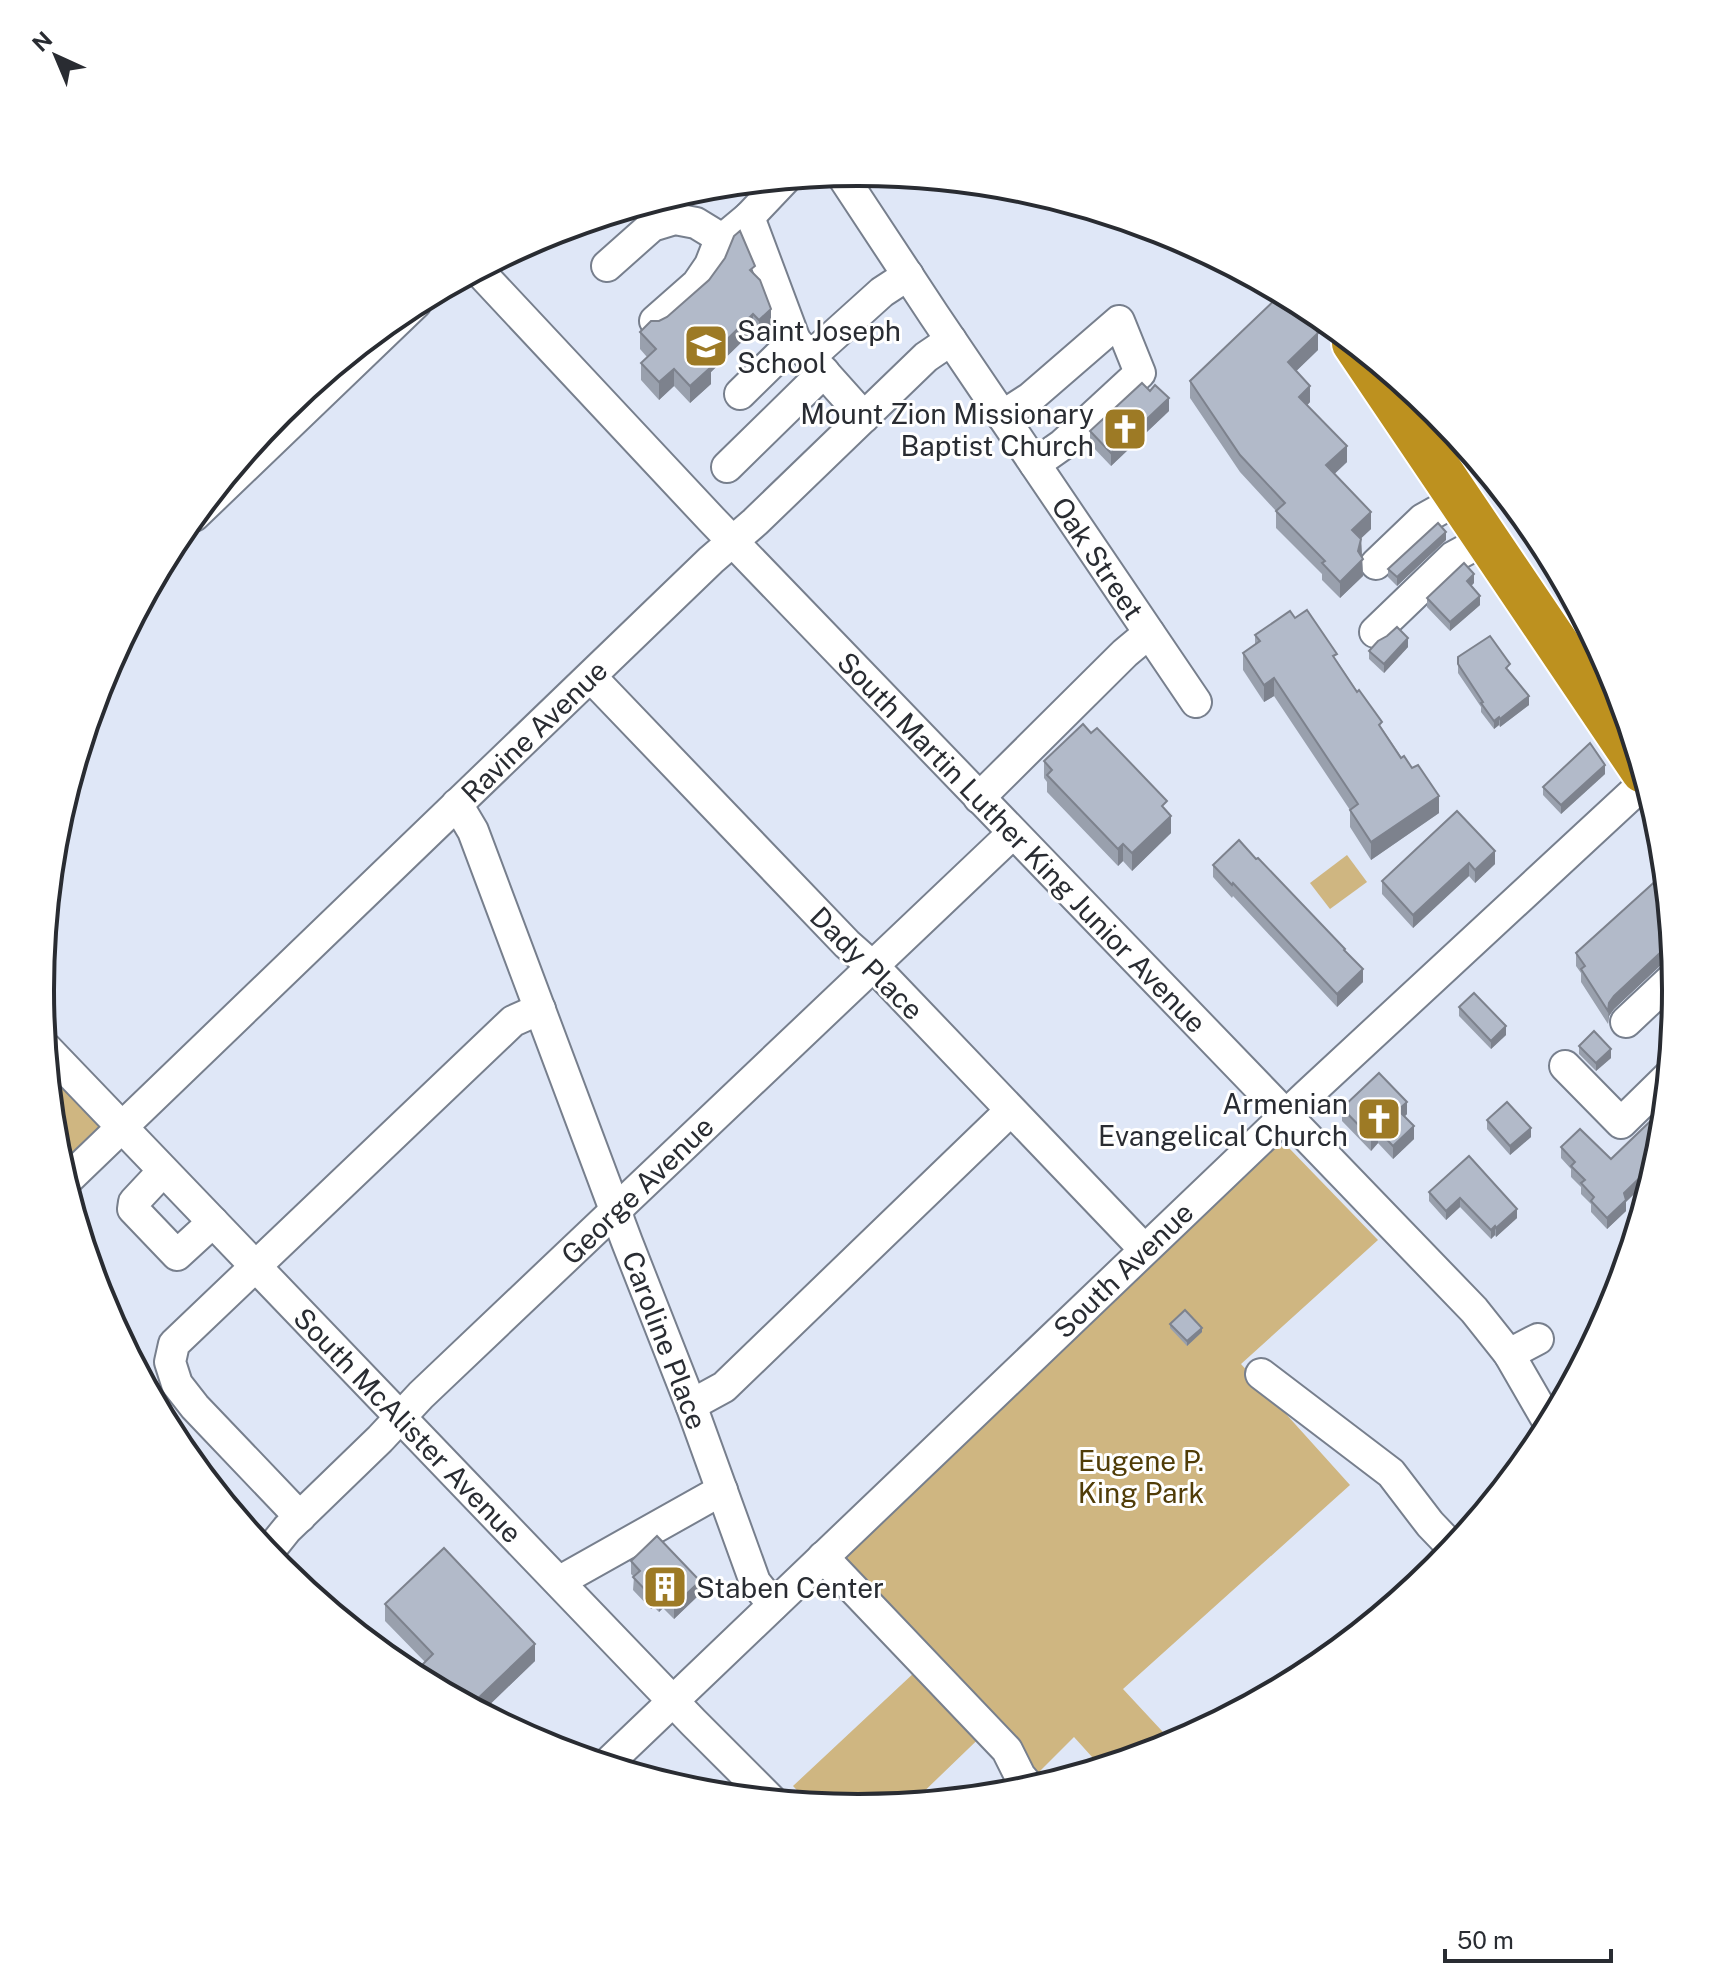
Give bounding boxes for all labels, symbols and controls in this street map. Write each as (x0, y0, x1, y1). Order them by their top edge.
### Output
north arrow (16, 16, 96, 96)
text: N (27, 26, 57, 57)
place label: Saint Joseph School (737, 314, 901, 379)
school or university icon: Saint Joseph School (682, 322, 730, 370)
place label: Mount Zion Missionary Baptist Church (800, 397, 1094, 462)
church icon: Mount Zion Missionary Baptist Church (1101, 405, 1149, 453)
street label: Oak Street (1045, 491, 1151, 625)
street label: South Martin Luther King Junior Avenue (831, 645, 1213, 1039)
street label: Ravine Avenue (454, 653, 614, 809)
street label: Dady Place (804, 900, 930, 1026)
place label: Armenian Evangelical Church (1098, 1087, 1348, 1152)
church icon: Armenian Evangelical Church (1355, 1095, 1403, 1143)
street label: George Avenue (554, 1109, 720, 1271)
street label: South Avenue (1047, 1195, 1199, 1345)
street label: Caroline Place (616, 1246, 714, 1434)
street label: South McAlister Avenue (287, 1301, 529, 1549)
park label: Eugene P. King Park (1078, 1444, 1204, 1509)
building icon: Staben Center (641, 1563, 689, 1611)
place label: Staben Center (696, 1571, 884, 1604)
scale bar (1445, 1913, 1611, 1963)
text: 50 m (1457, 1926, 1514, 1954)

